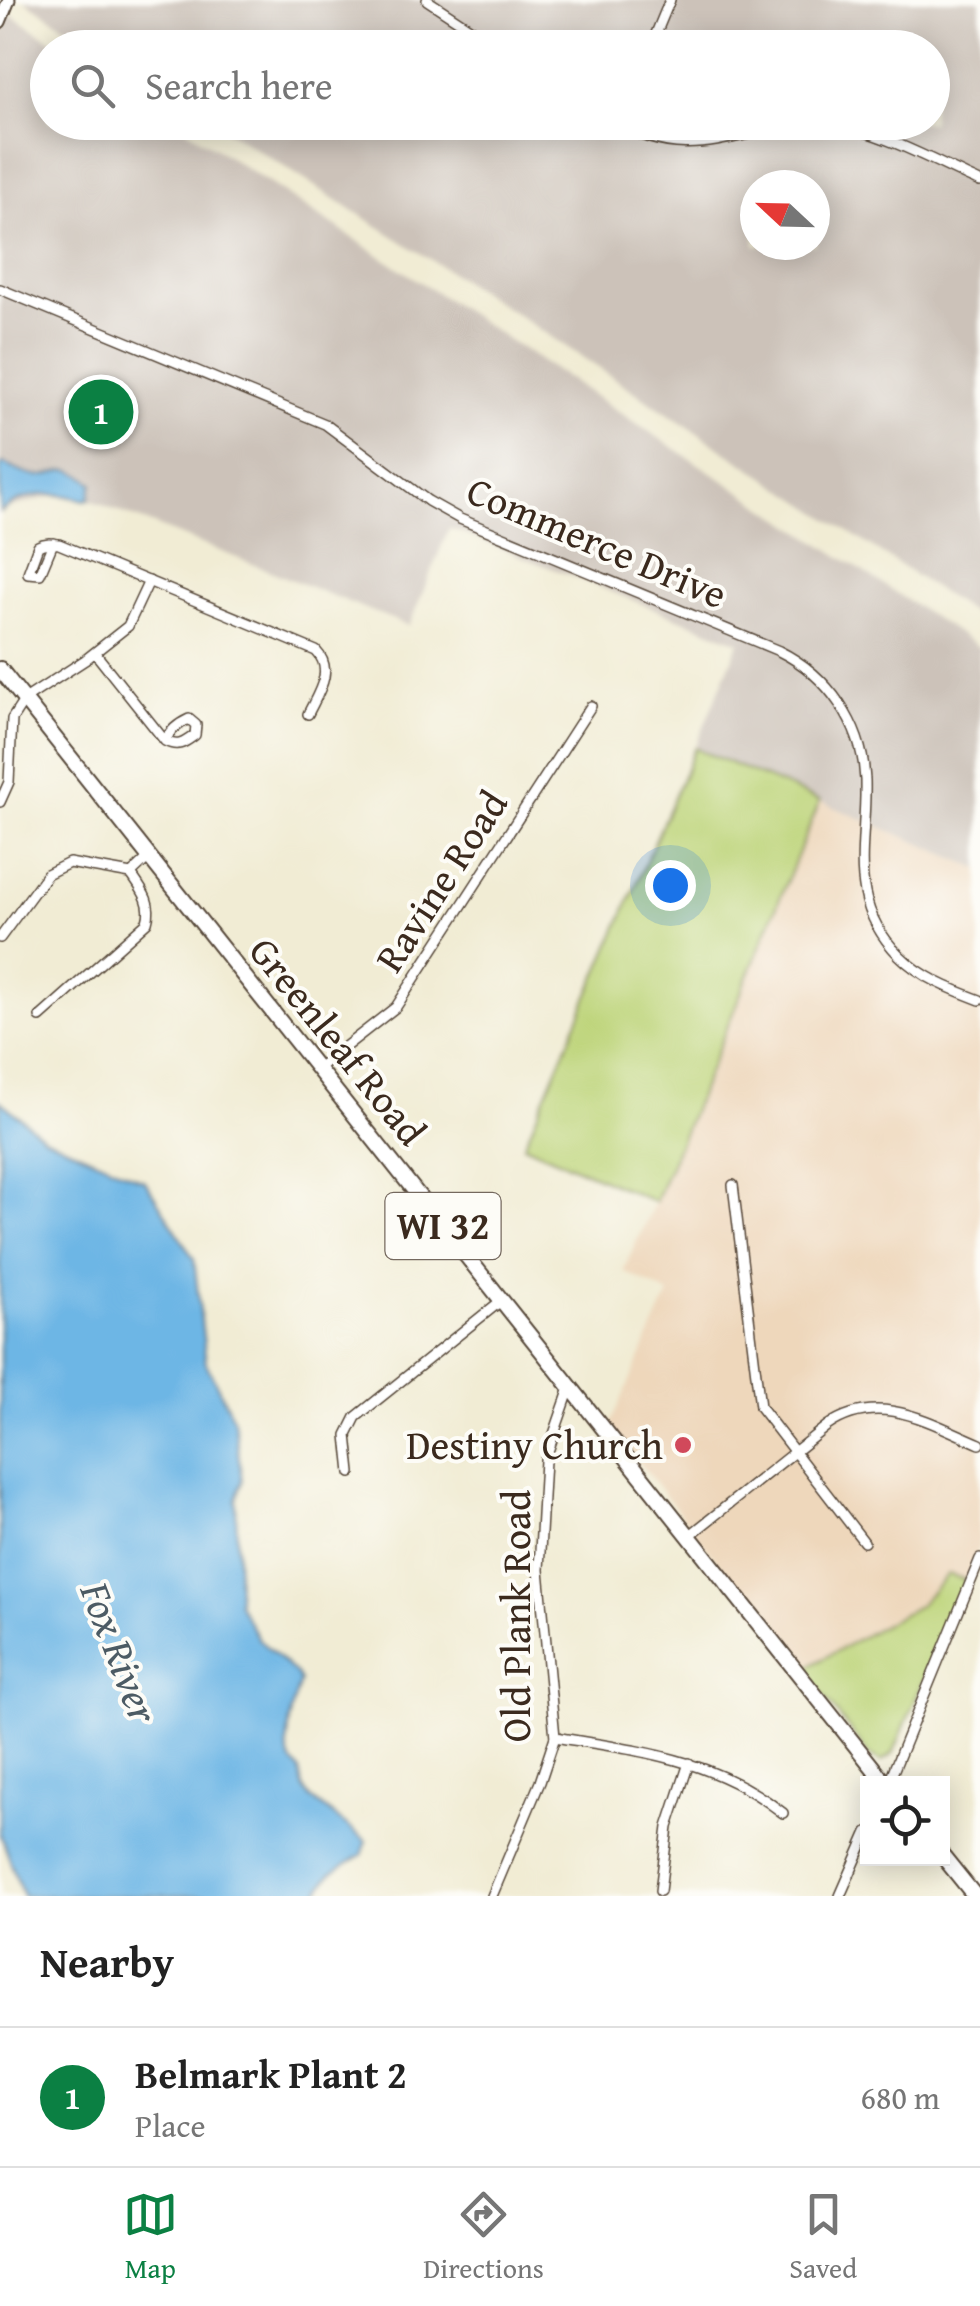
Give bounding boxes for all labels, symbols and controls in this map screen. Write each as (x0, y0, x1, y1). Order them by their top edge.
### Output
search box (30, 30, 950, 140)
text: Search here (145, 57, 333, 113)
icon: search (65, 58, 120, 113)
north arrow (740, 170, 830, 260)
pin: 1 (68, 374, 134, 450)
street label: Commerce Drive (458, 460, 736, 623)
street label: Ravine Road (360, 778, 522, 983)
your location (645, 860, 696, 911)
street label: Greenleaf Road (236, 924, 442, 1158)
road number: WI 32 (386, 1193, 500, 1259)
place label: Destiny Church (406, 1415, 663, 1474)
marker: Destiny Church (672, 1434, 694, 1456)
street label: Old Plank Road (486, 1489, 545, 1742)
water label: Fox River (65, 1571, 176, 1732)
map controls (860, 1776, 950, 1866)
button: locate (860, 1776, 950, 1866)
text: Nearby (40, 1931, 174, 1992)
text: Belmark Plant 2 (135, 2046, 407, 2102)
text: 1 (64, 2074, 81, 2121)
text: 680 m (861, 2074, 940, 2121)
text: Place (135, 2102, 206, 2149)
tab: Map (123, 2187, 178, 2288)
tab: Directions (423, 2187, 544, 2288)
tab: Saved (789, 2187, 857, 2288)

